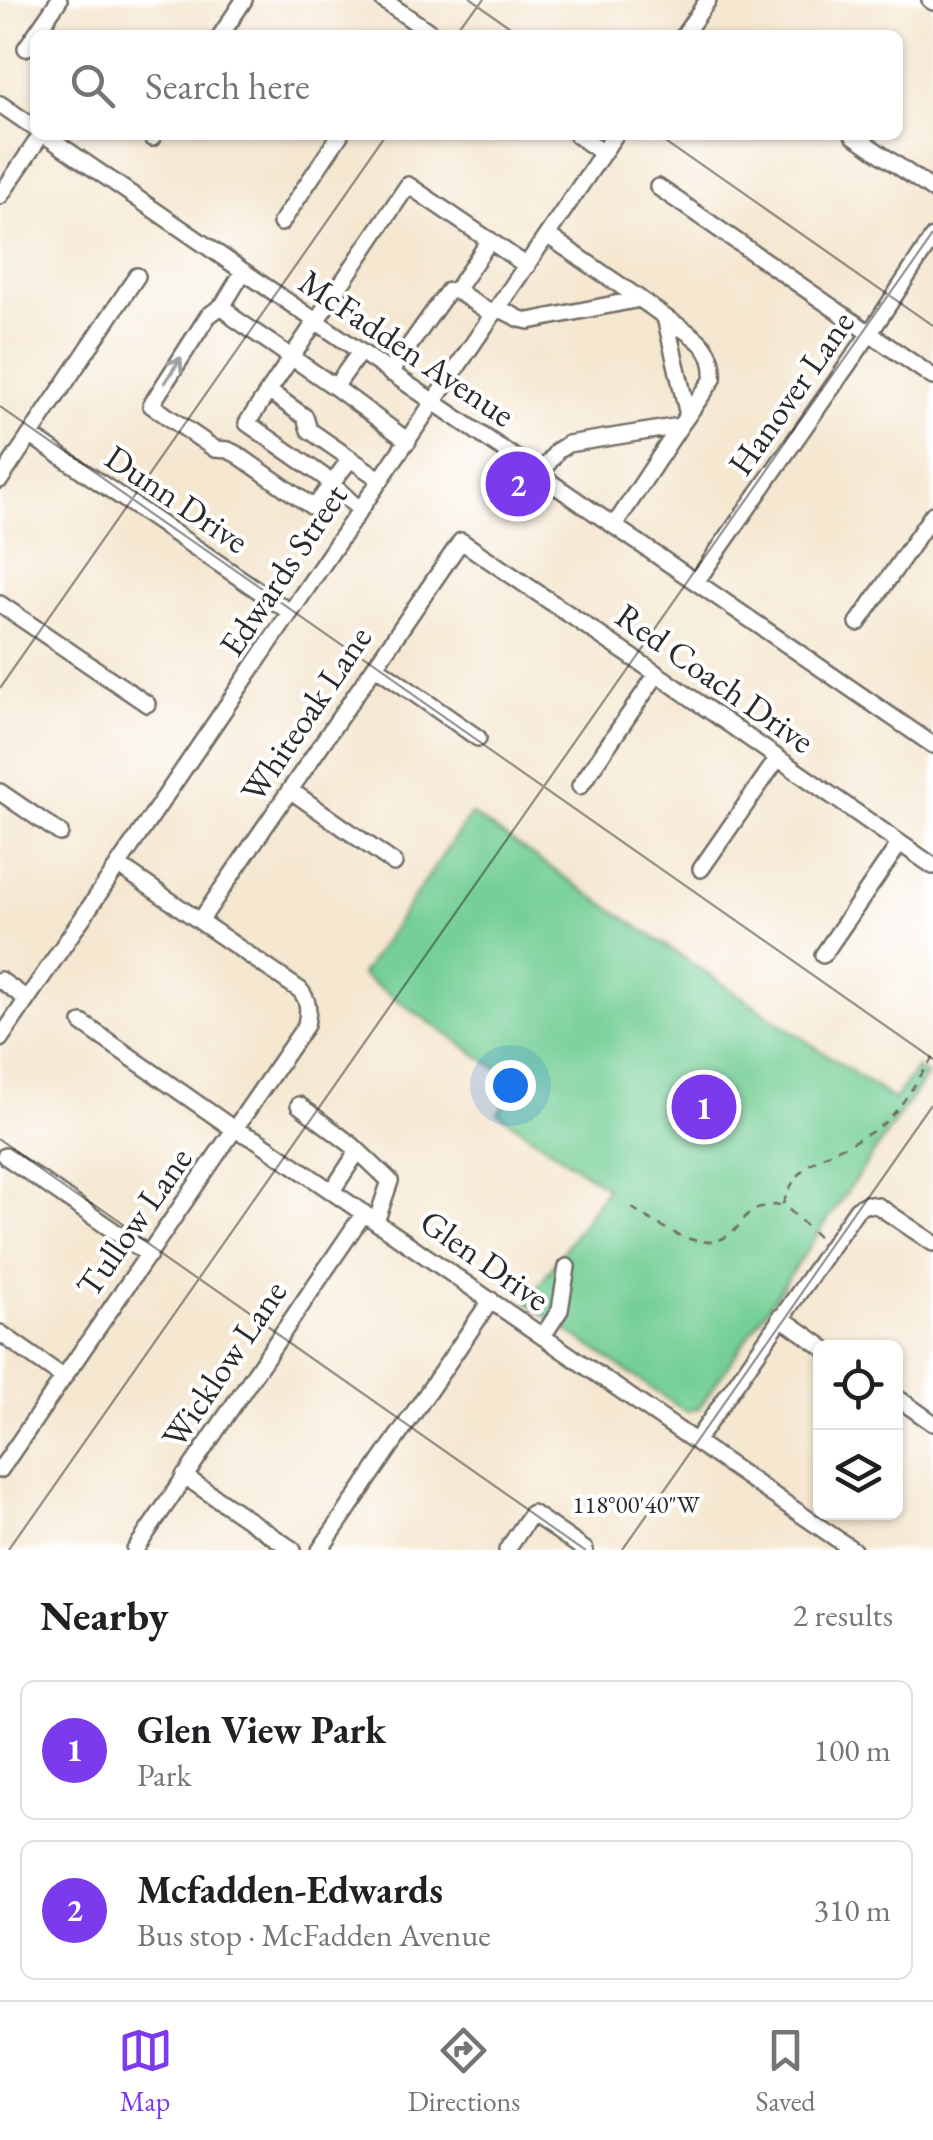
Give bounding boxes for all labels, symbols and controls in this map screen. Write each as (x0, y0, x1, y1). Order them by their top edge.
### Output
search box (30, 30, 903, 140)
icon: search (65, 58, 120, 113)
text: Search here (145, 61, 310, 110)
street label: McFadden Avenue (291, 259, 524, 436)
street label: Hanover Lane (717, 302, 864, 484)
one-way arrow (163, 356, 184, 385)
street label: Dunn Drive (97, 434, 258, 563)
pin: 2 (486, 446, 550, 522)
street label: Edwards Street (208, 475, 357, 665)
street label: Red Coach Drive (607, 592, 823, 763)
street label: Whiteoak Lane (230, 617, 381, 811)
your location (485, 1060, 536, 1111)
pin: 1 (672, 1070, 736, 1144)
street label: Tullow Lane (66, 1138, 202, 1305)
street label: Glen Drive (412, 1199, 559, 1320)
street label: Wicklow Lane (151, 1271, 296, 1456)
map controls (813, 1340, 903, 1520)
button: locate (813, 1340, 903, 1430)
button: layers (813, 1430, 903, 1520)
text: 118°00'40"W (572, 1488, 701, 1520)
text: Nearby (40, 1588, 169, 1643)
text: 2 results (793, 1594, 893, 1636)
text: Glen View Park (137, 1705, 386, 1754)
text: 1 (66, 1729, 83, 1771)
text: 100 m (814, 1729, 891, 1771)
text: Park (137, 1754, 192, 1796)
text: Mcfadden-Edwards (137, 1865, 443, 1914)
text: 2 (66, 1889, 83, 1931)
text: 310 m (814, 1889, 891, 1931)
text: Bus stop · McFadden Avenue (137, 1914, 491, 1956)
tab: Map (118, 2023, 173, 2119)
tab: Directions (408, 2023, 520, 2119)
tab: Saved (755, 2023, 815, 2119)

